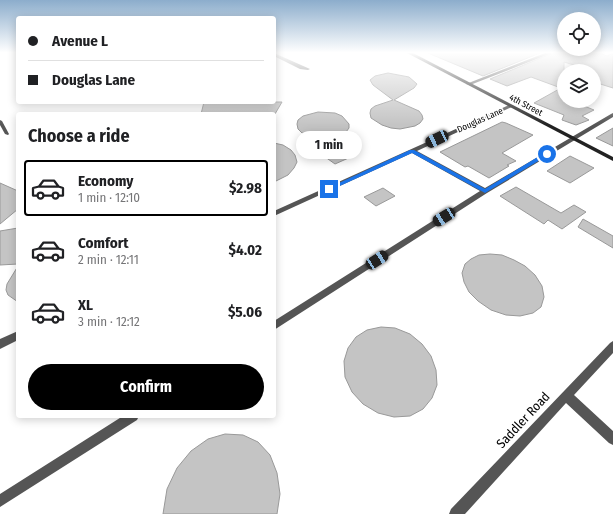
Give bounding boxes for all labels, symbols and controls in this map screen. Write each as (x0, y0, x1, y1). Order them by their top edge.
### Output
map controls (557, 12, 601, 108)
button: locate (557, 12, 601, 56)
text: Avenue L (52, 32, 108, 50)
button: layers (557, 64, 601, 108)
text: Douglas Lane (52, 71, 135, 89)
street label: 4th Street (508, 92, 544, 118)
street label: Douglas Lane (456, 105, 505, 135)
text: Choose a ride (28, 125, 130, 147)
car (424, 128, 450, 150)
callout: 1 min (296, 131, 362, 159)
text: 1 min (315, 137, 343, 152)
route start (538, 145, 556, 163)
icon: car (30, 170, 66, 206)
text: Economy (78, 172, 133, 190)
text: $2.98 (229, 179, 262, 197)
route end (320, 180, 338, 198)
text: 1 min · 12:10 (78, 190, 140, 205)
car (431, 206, 457, 228)
icon: car (30, 232, 66, 268)
text: Comfort (78, 234, 129, 252)
text: $4.02 (229, 241, 262, 259)
car (364, 248, 390, 272)
text: 2 min · 12:11 (78, 252, 139, 267)
icon: car (30, 294, 66, 330)
text: XL (78, 296, 93, 314)
text: $5.06 (228, 303, 262, 321)
text: 3 min · 12:12 (78, 314, 140, 329)
button: Confirm (28, 364, 264, 410)
street label: Saddler Road (493, 389, 553, 451)

